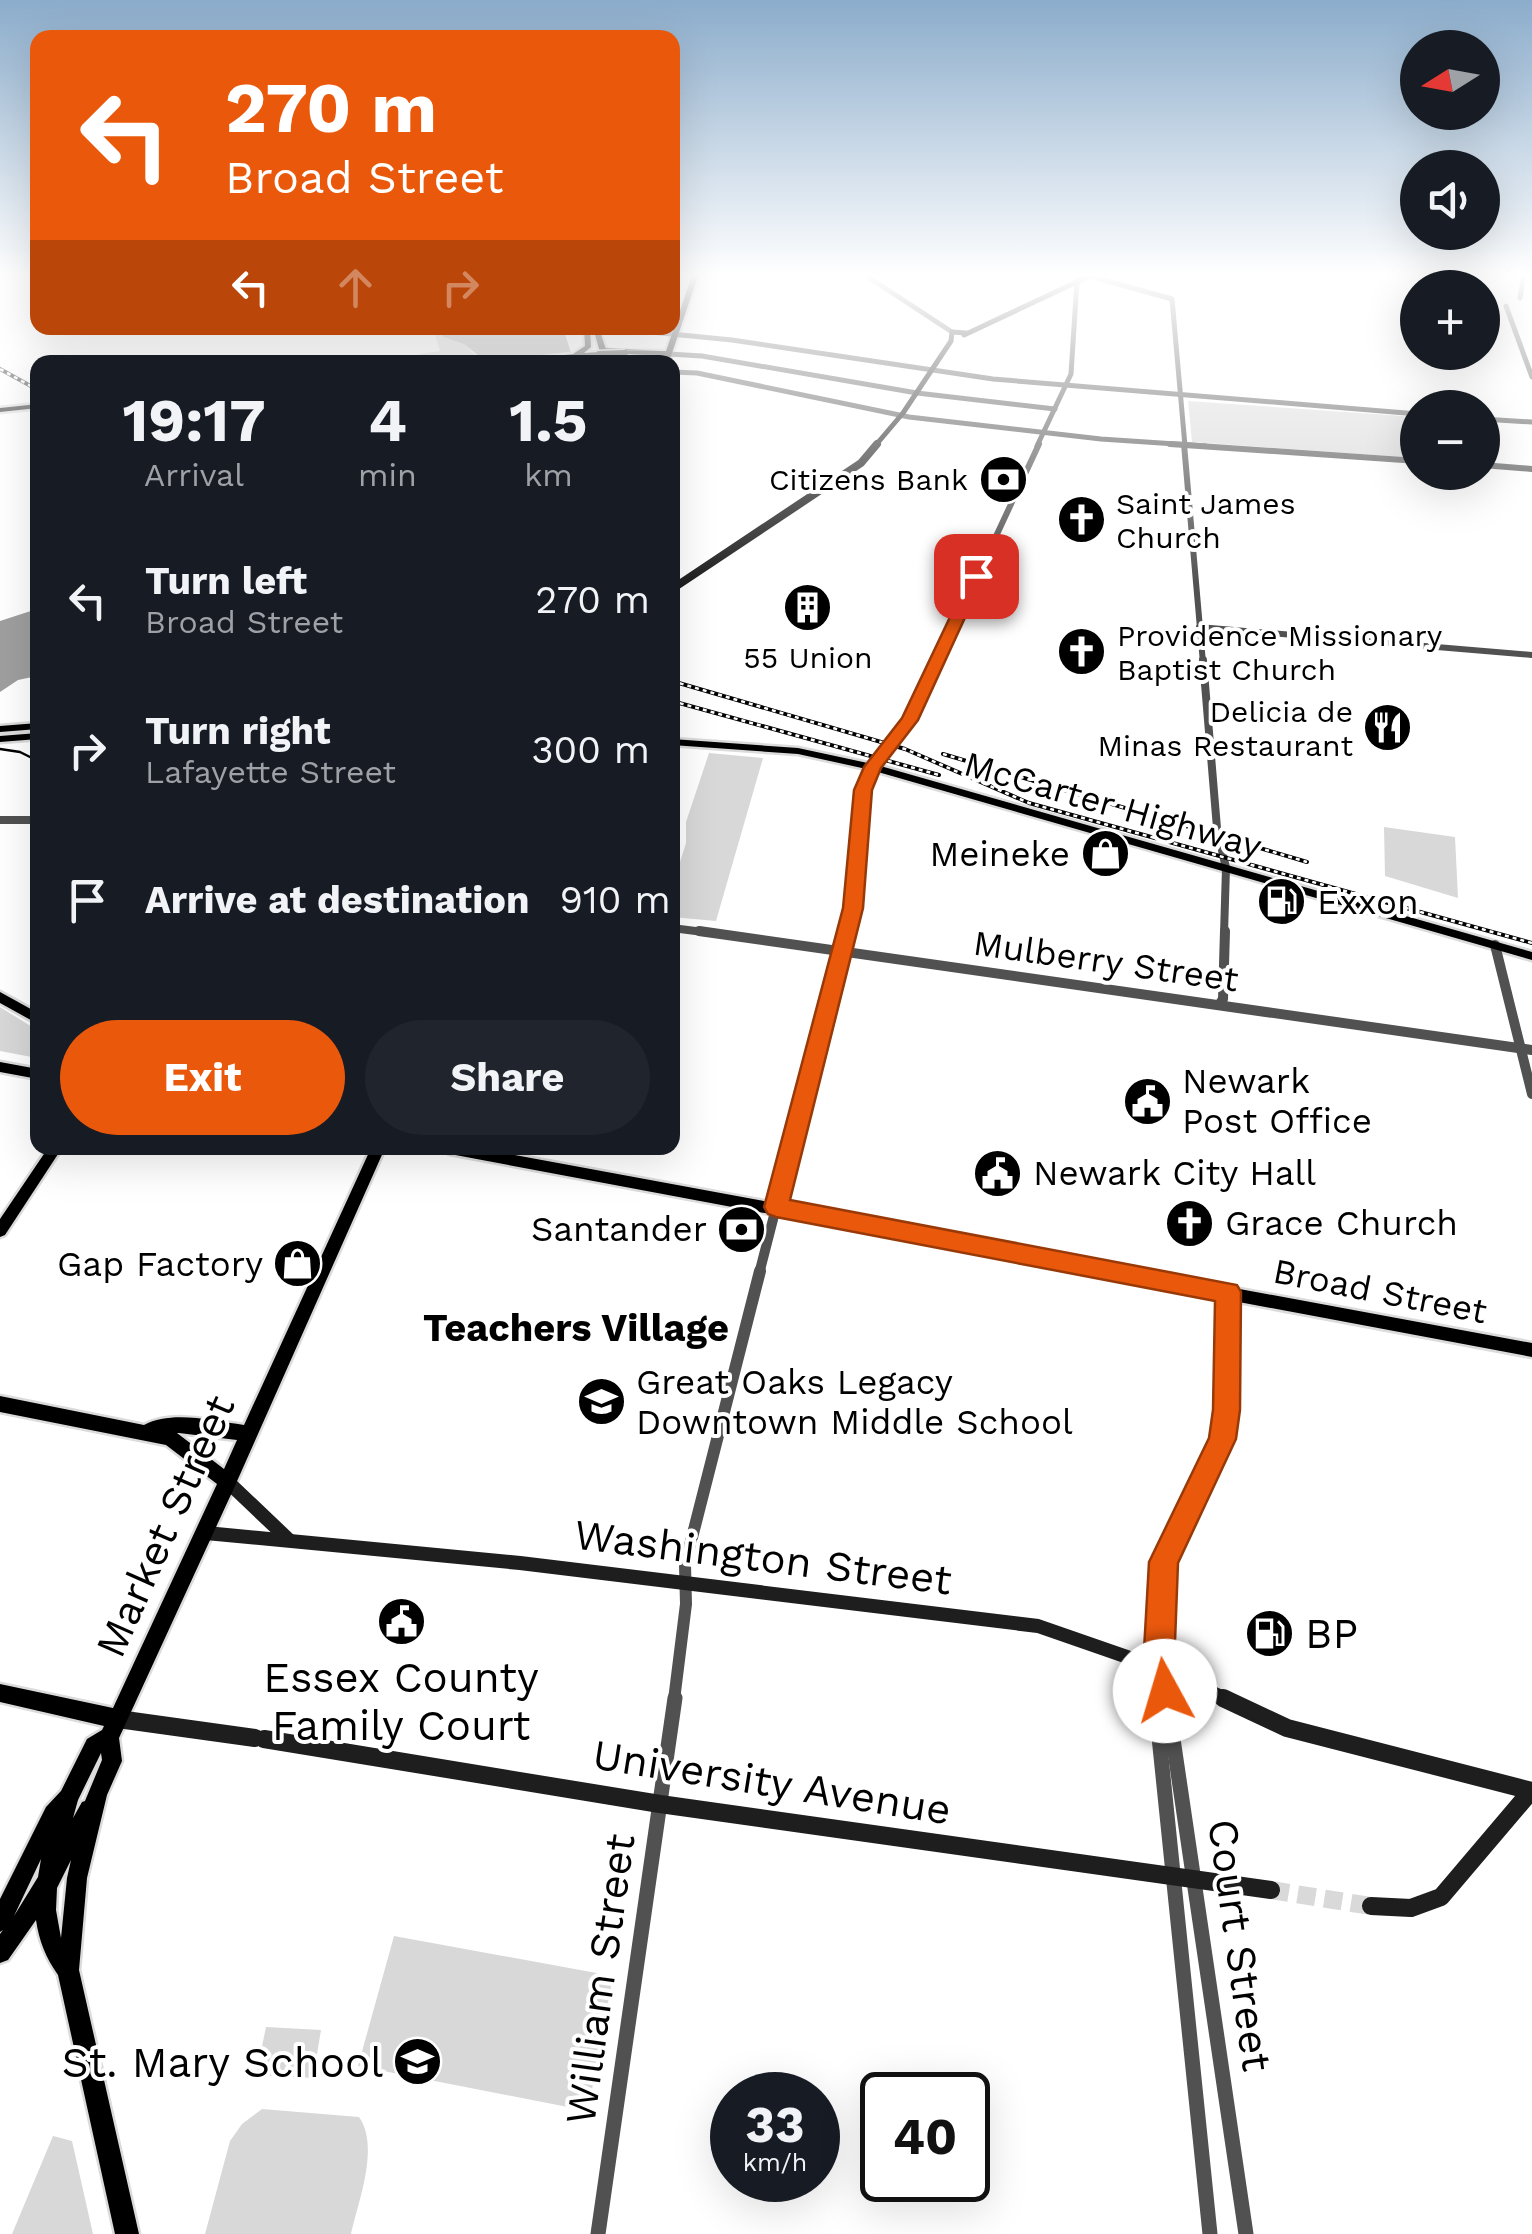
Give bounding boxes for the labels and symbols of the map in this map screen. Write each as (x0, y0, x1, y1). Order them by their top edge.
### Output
north arrow (1400, 30, 1500, 130)
bank icon: Citizens Bank (977, 453, 1029, 505)
place label: Citizens Bank (769, 462, 968, 497)
place label: Saint James Church (1116, 486, 1295, 555)
church icon: Saint James Church (1055, 494, 1107, 546)
pin (934, 534, 1019, 619)
building icon: 55 Union (782, 582, 834, 634)
place label: Providence Missionary Baptist Church (1117, 618, 1443, 687)
church icon: Providence Missionary Baptist Church (1056, 626, 1108, 678)
place label: 55 Union (743, 640, 873, 675)
place label: Delicia de Minas Restaurant (1097, 694, 1353, 763)
restaurant icon: Delicia de Minas Restaurant (1362, 702, 1414, 754)
street label: McCarter Highway (960, 742, 1266, 868)
shop icon: Meineke (1079, 828, 1131, 880)
place label: Meineke (930, 833, 1070, 875)
fuel station icon: Exxon (1256, 876, 1308, 928)
place label: Exxon (1317, 881, 1419, 923)
street label: Mulberry Street (971, 922, 1241, 1000)
place label: Newark Post Office (1182, 1060, 1372, 1142)
public building icon: Newark Post Office (1121, 1075, 1173, 1127)
public building icon: Newark City Hall (972, 1147, 1024, 1199)
place label: Newark City Hall (1033, 1152, 1316, 1194)
church icon: Grace Church (1164, 1197, 1216, 1249)
place label: Grace Church (1225, 1202, 1458, 1244)
bank icon: Santander (716, 1203, 768, 1255)
place label: Santander (531, 1208, 707, 1250)
shop icon: Gap Factory (272, 1238, 324, 1290)
place label: Gap Factory (57, 1243, 263, 1285)
street label: Broad Street (1270, 1250, 1491, 1332)
district label: Teachers Village (423, 1306, 729, 1350)
place label: Great Oaks Legacy Downtown Middle School (636, 1361, 1073, 1443)
school or university icon: Great Oaks Legacy Downtown Middle School (575, 1376, 627, 1428)
street label: Market Street (85, 1387, 245, 1665)
street label: Washington Street (572, 1510, 954, 1604)
public building icon: Essex County Family Court (375, 1595, 427, 1647)
fuel station icon: BP (1244, 1607, 1296, 1659)
place label: BP (1305, 1609, 1358, 1658)
position arrow (1113, 1639, 1217, 1743)
place label: Essex County Family Court (263, 1653, 539, 1750)
street label: University Avenue (590, 1730, 954, 1834)
street label: Court Street (1198, 1816, 1282, 2074)
street label: William Street (555, 1831, 645, 2127)
school or university icon: St. Mary School (392, 2036, 444, 2088)
place label: St. Mary School (62, 2038, 383, 2087)
speed limit sign: 40 (860, 2072, 990, 2202)

